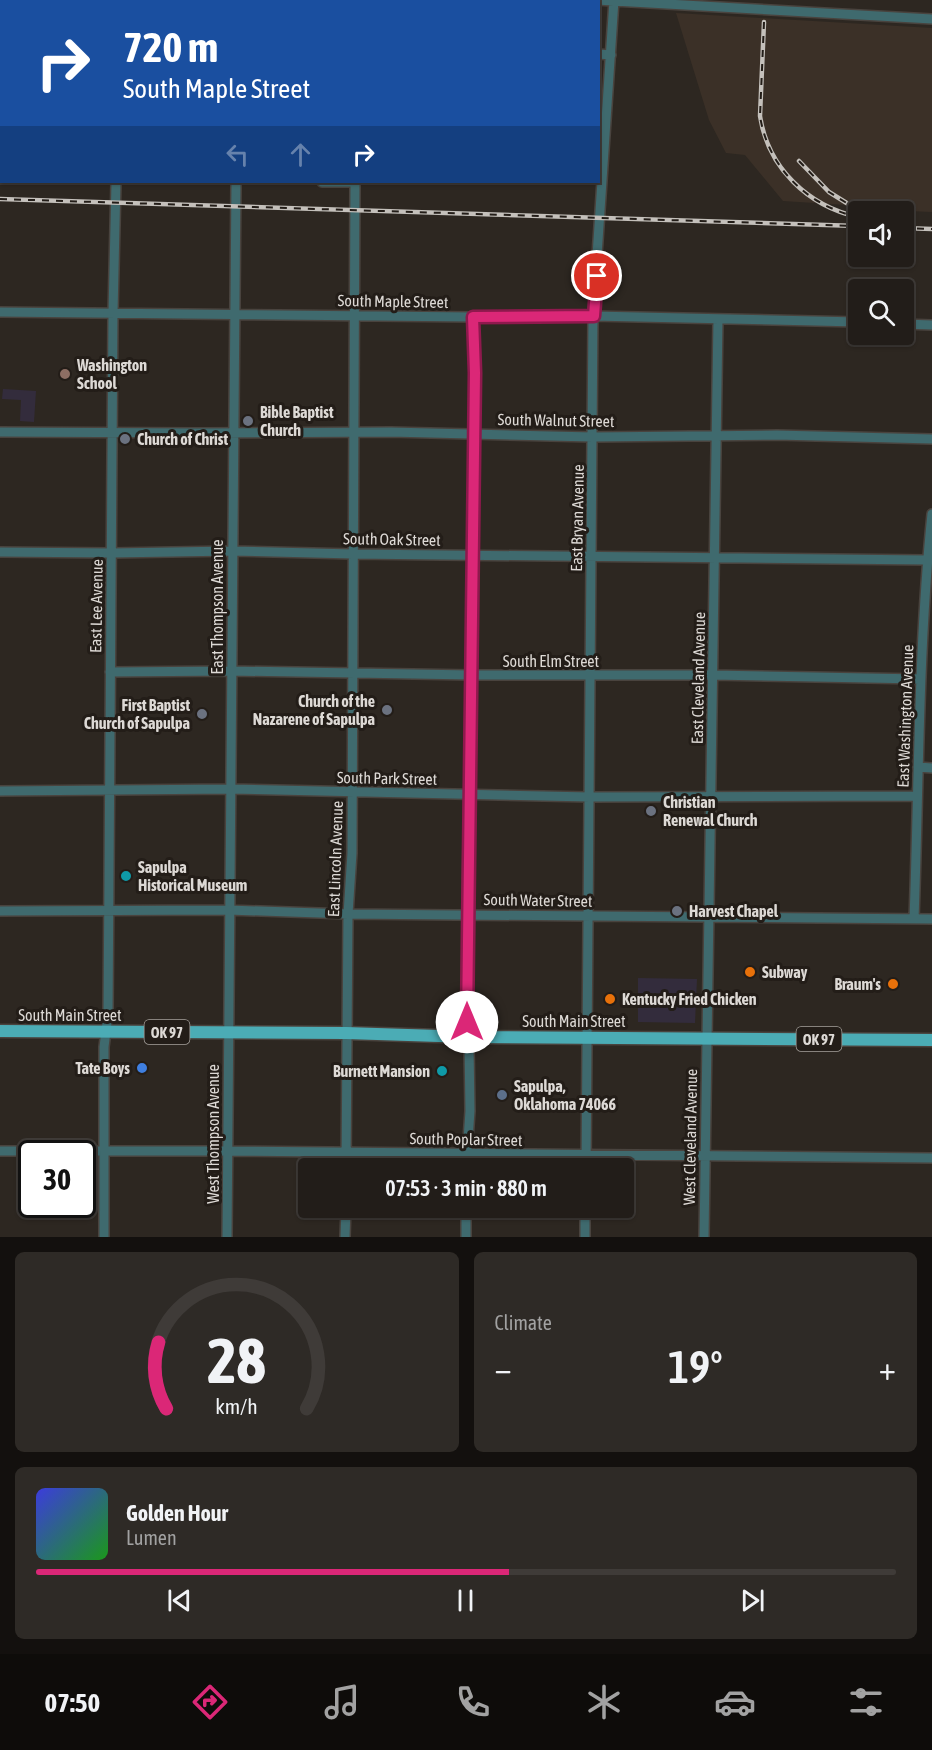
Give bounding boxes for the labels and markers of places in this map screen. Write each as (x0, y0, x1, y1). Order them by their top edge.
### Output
pin (571, 250, 622, 301)
place label: Washington School (76, 356, 147, 392)
marker: Washington School (58, 367, 72, 381)
place label: Bible Baptist Church (260, 403, 334, 439)
marker: Bible Baptist Church (241, 414, 255, 428)
place label: Church of Christ (137, 430, 228, 448)
marker: Church of Christ (118, 432, 132, 446)
place label: Church of the Nazarene of Sapulpa (253, 692, 375, 728)
place label: First Baptist Church of Sapulpa (84, 696, 190, 732)
marker: Church of the Nazarene of Sapulpa (380, 703, 394, 717)
marker: First Baptist Church of Sapulpa (195, 707, 209, 721)
place label: Christian Renewal Church (663, 793, 758, 829)
marker: Christian Renewal Church (644, 804, 658, 818)
place label: Sapulpa Historical Museum (138, 858, 247, 894)
marker: Sapulpa Historical Museum (119, 869, 133, 883)
place label: Harvest Chapel (689, 902, 779, 920)
marker: Harvest Chapel (670, 904, 684, 918)
place label: Subway (762, 963, 808, 981)
marker: Subway (743, 965, 757, 979)
place label: Braum's (834, 975, 881, 993)
marker: Braum's (886, 977, 900, 991)
place label: Kentucky Fried Chicken (622, 990, 757, 1008)
marker: Kentucky Fried Chicken (603, 992, 617, 1006)
place label: Tate Boys (76, 1059, 130, 1077)
marker: Tate Boys (135, 1061, 149, 1075)
place label: Burnett Mansion (333, 1062, 430, 1080)
marker: Burnett Mansion (435, 1064, 449, 1078)
place label: Sapulpa, Oklahoma 74066 (514, 1077, 617, 1113)
marker: Sapulpa, Oklahoma 74066 (495, 1088, 509, 1102)

